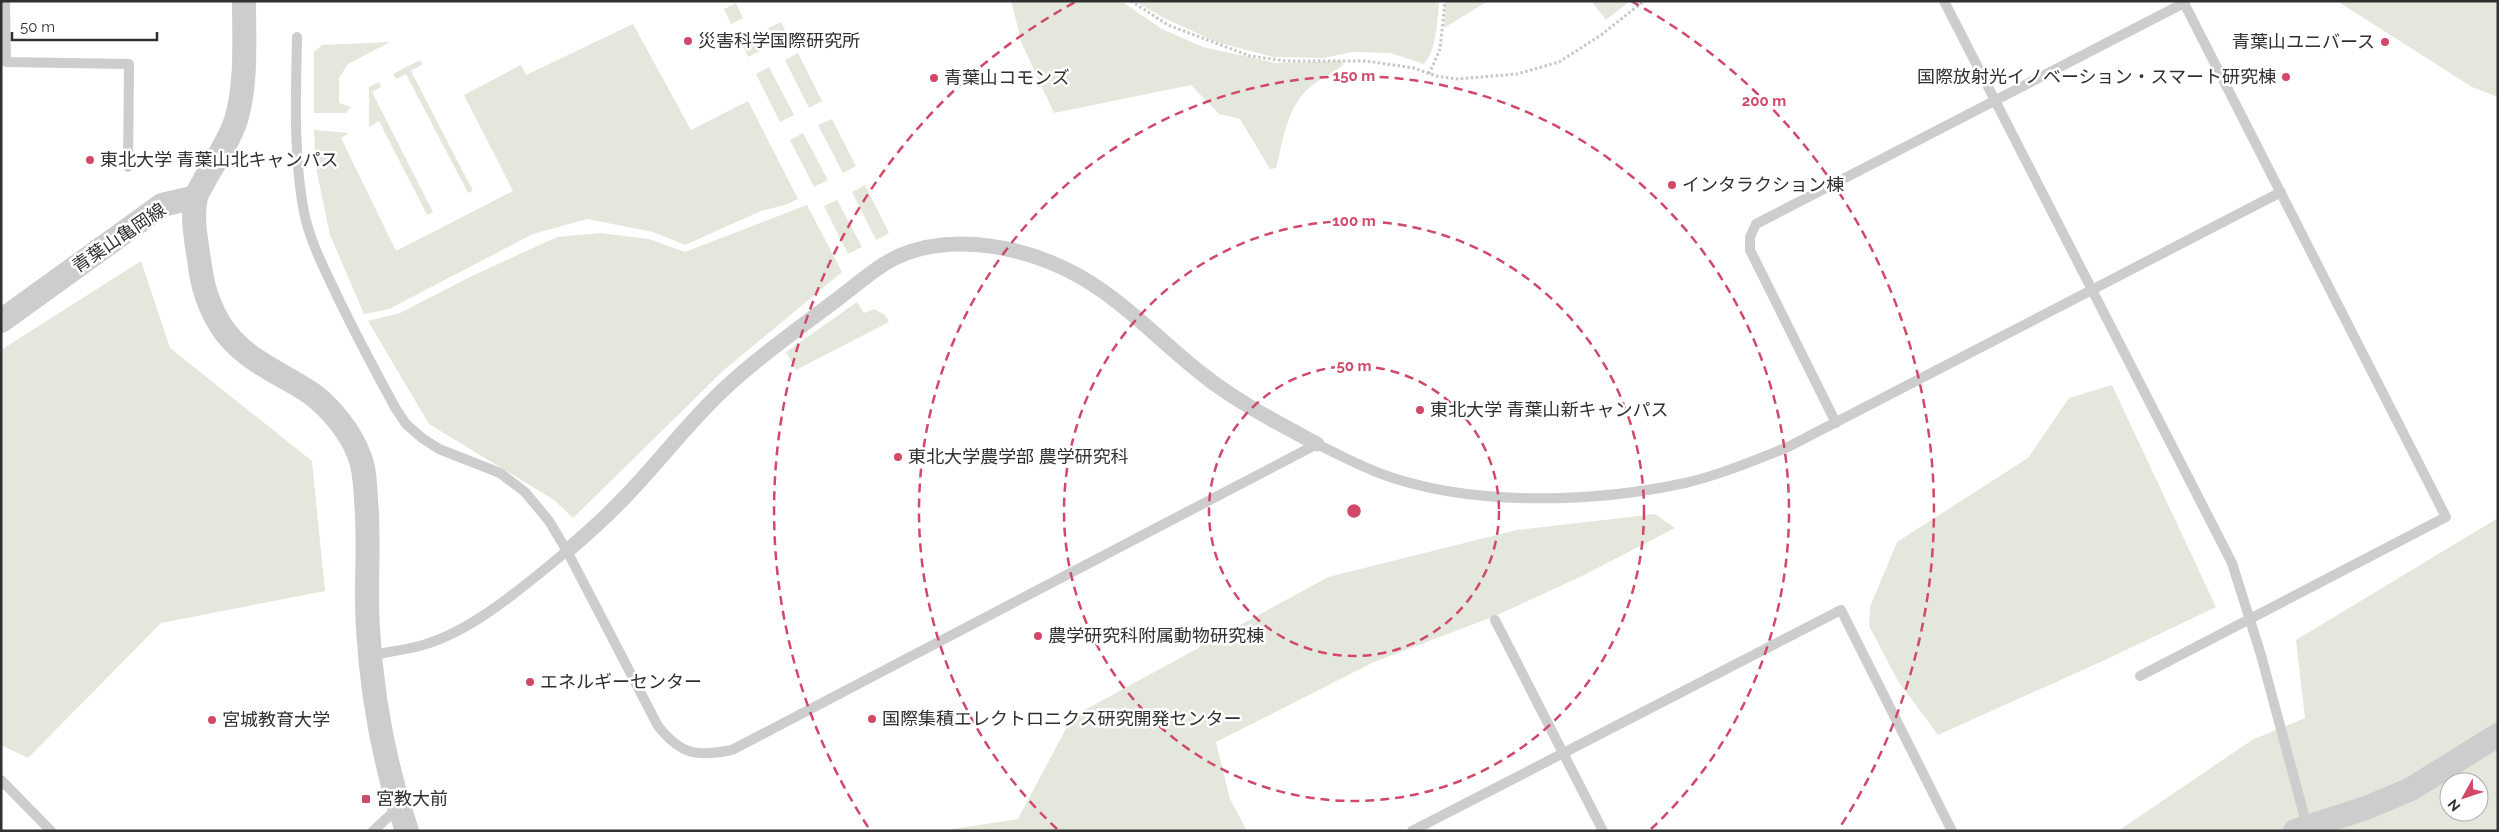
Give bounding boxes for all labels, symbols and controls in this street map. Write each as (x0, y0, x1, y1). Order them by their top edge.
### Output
scale bar (12, 10, 158, 42)
text: 50 m (20, 18, 55, 36)
place label: 災害科学国際研究所 (698, 30, 860, 51)
place label: 青葉山ユニバース (2232, 31, 2375, 52)
marker: 災害科学国際研究所 (682, 35, 694, 47)
marker: 青葉山ユニバース (2379, 36, 2391, 48)
place label: 国際放射光イノベーション・スマート研究棟 (1917, 66, 2276, 87)
place label: 青葉山コモンズ (944, 67, 1070, 88)
text: 150 m (1333, 67, 1375, 85)
marker: 国際放射光イノベーション・スマート研究棟 (2280, 71, 2292, 83)
marker: 青葉山コモンズ (928, 72, 940, 84)
text: 200 m (1742, 92, 1786, 110)
place label: 東北大学 青葉山北キャンパス (100, 149, 339, 170)
marker: 東北大学 青葉山北キャンパス (84, 154, 96, 166)
place label: インタラクション棟 (1682, 174, 1844, 195)
marker: インタラクション棟 (1666, 179, 1678, 191)
street label: 青葉山亀岡線 (68, 199, 169, 276)
text: 100 m (1332, 212, 1376, 230)
text: 50 m (1336, 357, 1372, 375)
place label: 東北大学 青葉山新キャンパス (1430, 399, 1669, 420)
marker: 東北大学 青葉山新キャンパス (1414, 404, 1426, 416)
place label: 東北大学農学部 農学研究科 (908, 446, 1129, 467)
marker: 東北大学農学部 農学研究科 (892, 451, 904, 463)
centre of rings (1345, 502, 1363, 520)
place label: 農学研究科附属動物研究棟 (1048, 625, 1264, 646)
marker: 農学研究科附属動物研究棟 (1032, 630, 1044, 642)
place label: エネルギーセンター (540, 671, 702, 692)
marker: エネルギーセンター (524, 676, 536, 688)
place label: 国際集積エレクトロニクス研究開発センター (882, 708, 1241, 729)
place label: 宮城教育大学 (222, 709, 330, 730)
marker: 国際集積エレクトロニクス研究開発センター (866, 713, 878, 725)
marker: 宮城教育大学 (206, 714, 218, 726)
north arrow (2439, 772, 2489, 822)
place label: 宮教大前 (376, 788, 448, 809)
marker: 宮教大前 (360, 793, 372, 805)
text: N (2444, 796, 2464, 815)

